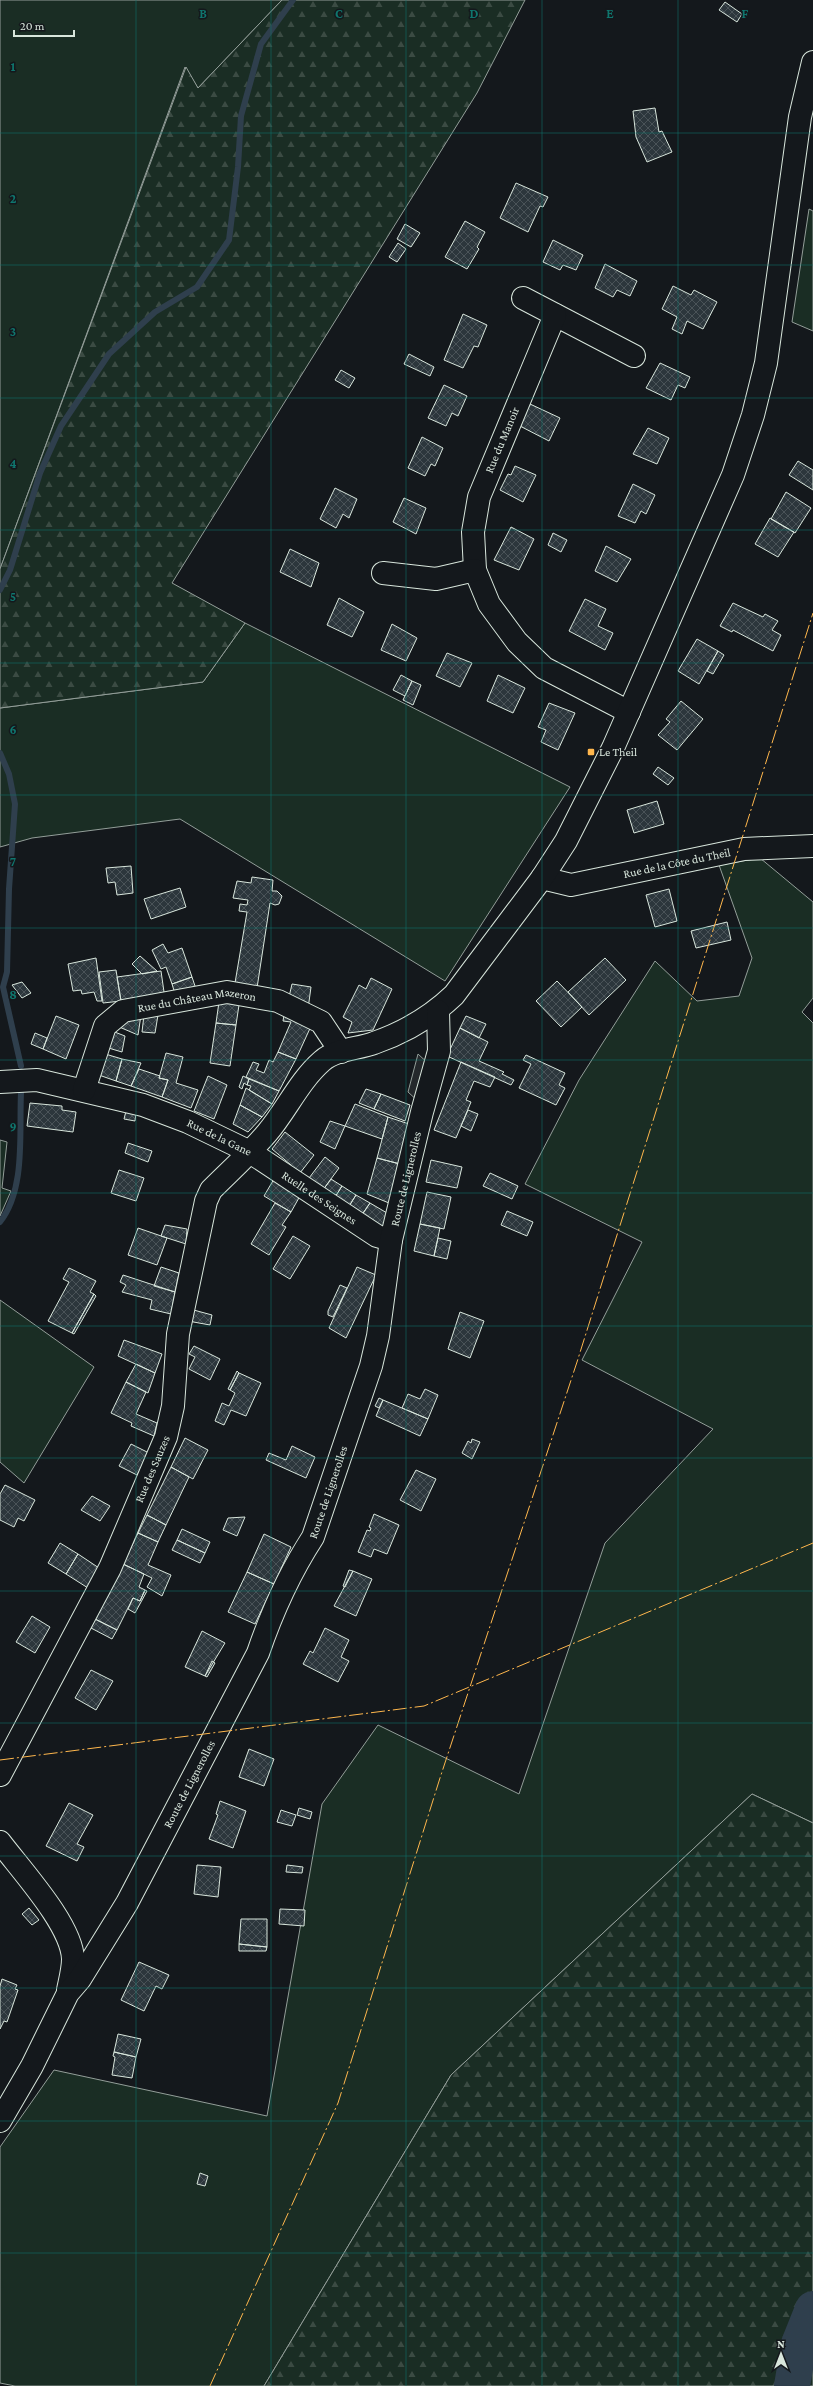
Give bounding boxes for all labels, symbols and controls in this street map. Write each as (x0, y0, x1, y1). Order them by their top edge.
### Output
text: B (199, 6, 207, 21)
text: C (335, 6, 343, 21)
text: D (470, 6, 479, 21)
text: E (606, 6, 614, 21)
text: F (742, 6, 749, 21)
scale bar (14, 12, 74, 38)
text: 20 m (20, 19, 45, 33)
text: 1 (11, 59, 16, 74)
text: 2 (10, 191, 17, 206)
text: 3 (10, 324, 16, 339)
street label: Rue du Manoir (482, 404, 523, 475)
text: 4 (9, 456, 17, 471)
text: 5 (10, 589, 16, 604)
text: 6 (9, 722, 17, 737)
place label: Le Theil (599, 745, 637, 759)
marker: Le Theil (586, 747, 596, 757)
street label: Rue de la Côte du Theil (622, 845, 732, 881)
text: 7 (10, 854, 16, 869)
street label: Rue du Château Mazeron (137, 985, 258, 1015)
text: 8 (9, 987, 17, 1002)
street label: Rue de la Gane (185, 1116, 254, 1159)
text: 9 (9, 1119, 17, 1134)
street label: Route de Lignerolles (388, 1130, 424, 1228)
street label: Ruelle des Seignes (279, 1168, 360, 1228)
street label: Rue des Sauzes (132, 1433, 173, 1505)
street label: Route de Lignerolles (306, 1444, 350, 1540)
street label: Route de Lignerolles (161, 1738, 218, 1830)
north arrow (761, 2334, 801, 2374)
text: N (777, 2338, 785, 2350)

